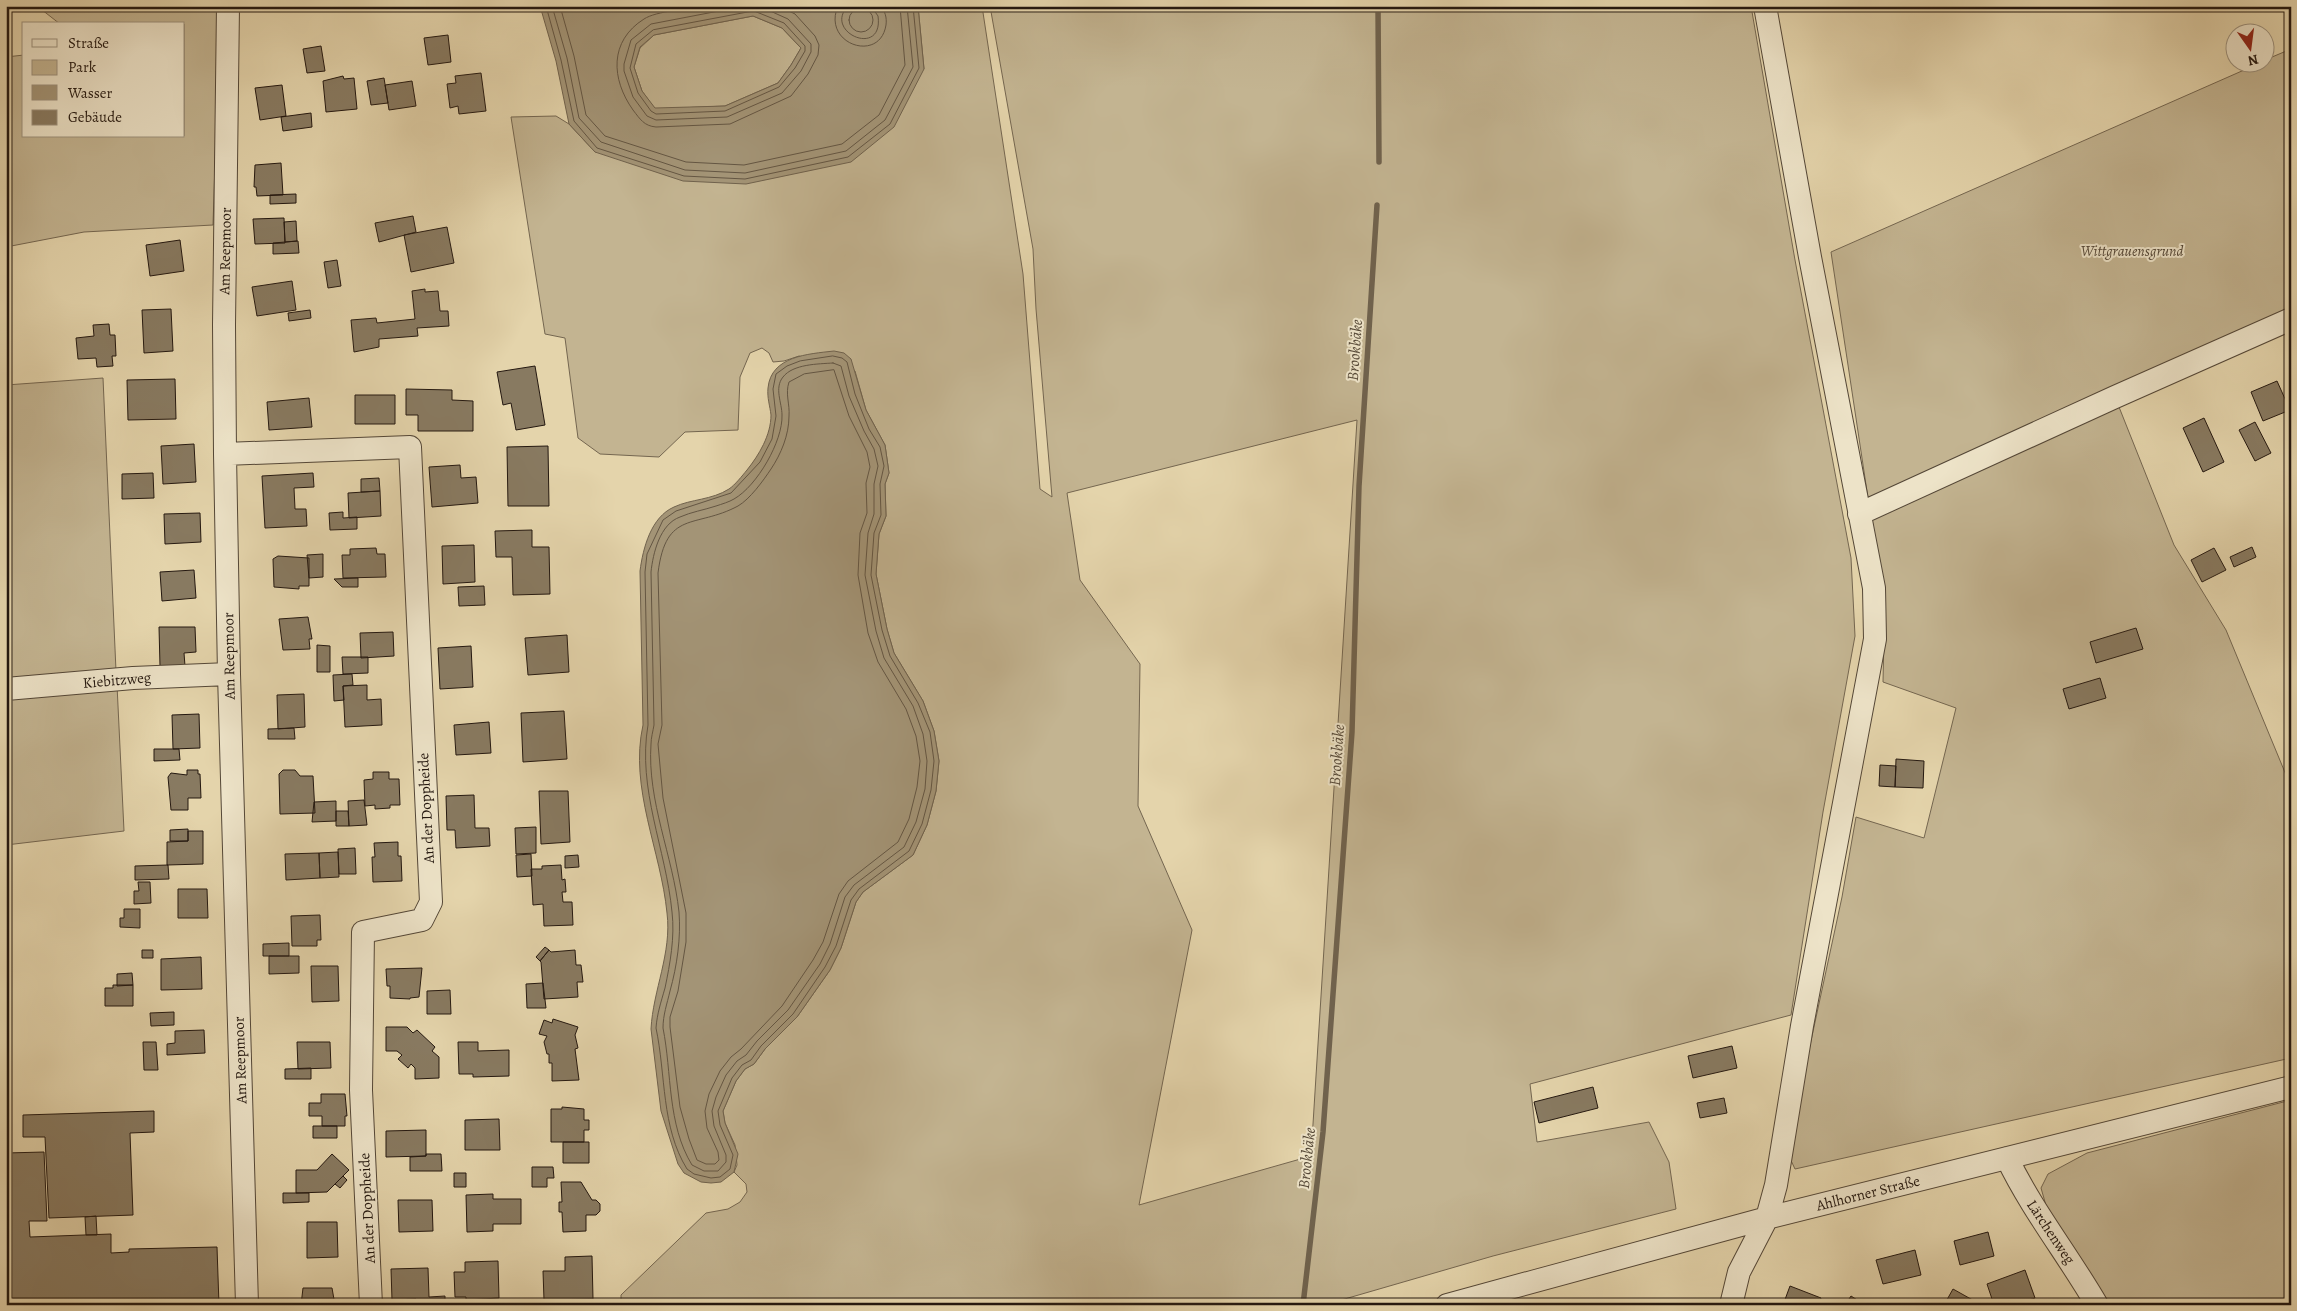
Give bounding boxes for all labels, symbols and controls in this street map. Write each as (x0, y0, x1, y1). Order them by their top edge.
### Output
legend (22, 22, 185, 138)
north arrow (2224, 22, 2274, 72)
text: Straße (68, 33, 109, 53)
text: N (2246, 50, 2260, 71)
text: Park (68, 57, 97, 77)
text: Wasser (67, 83, 113, 103)
text: Gebäude (68, 107, 122, 127)
street label: Am Reepmoor (214, 207, 236, 296)
park label: Wittgrauensgrund (2081, 241, 2183, 261)
water label: Brookbäke (1342, 318, 1368, 382)
street label: Am Reepmoor (218, 612, 240, 701)
street label: Kiebitzweg (82, 667, 152, 693)
water label: Brookbäke (1324, 723, 1350, 787)
street label: An der Doppheide (413, 752, 439, 865)
street label: Am Reepmoor (228, 1016, 252, 1105)
water label: Brookbäke (1293, 1126, 1321, 1190)
street label: An der Doppheide (354, 1152, 380, 1265)
street label: Ahlhorner Straße (1813, 1170, 1922, 1216)
street label: Lärchenweg (2022, 1196, 2080, 1269)

